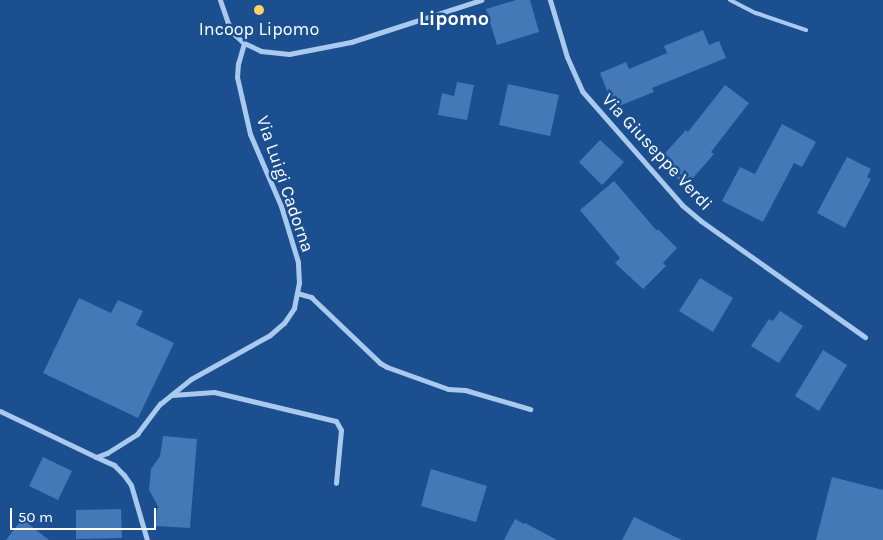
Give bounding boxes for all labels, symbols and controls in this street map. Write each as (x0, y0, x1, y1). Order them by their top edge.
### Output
marker: Incoop Lipomo (253, 4, 265, 16)
district label: Lipomo (419, 6, 489, 30)
place label: Incoop Lipomo (199, 18, 319, 40)
street label: Via Giuseppe Verdi (597, 89, 717, 215)
street label: Via Luigi Cadorna (252, 113, 318, 255)
scale bar (12, 498, 159, 530)
text: 50 m (18, 508, 53, 526)

